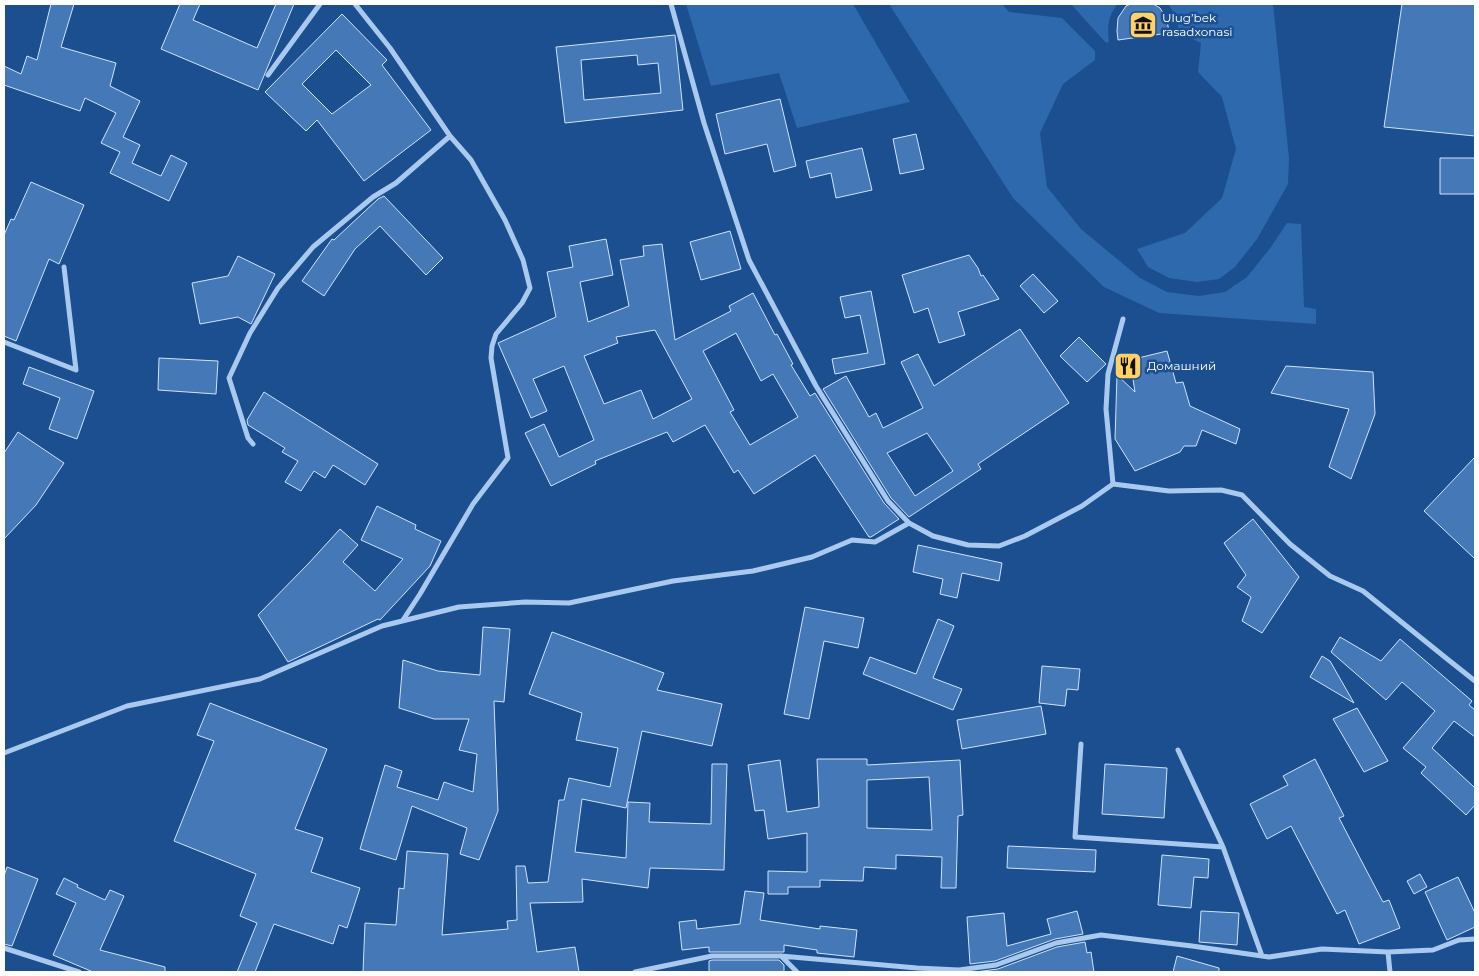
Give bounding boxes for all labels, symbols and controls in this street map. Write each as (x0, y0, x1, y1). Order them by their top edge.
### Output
museum icon: Ulug’bek rasadxonasi (1128, 10, 1158, 40)
place label: Ulug’bek rasadxonasi (1162, 10, 1232, 39)
restaurant icon: Домашний (1113, 351, 1143, 381)
place label: Домашний (1147, 358, 1216, 373)

